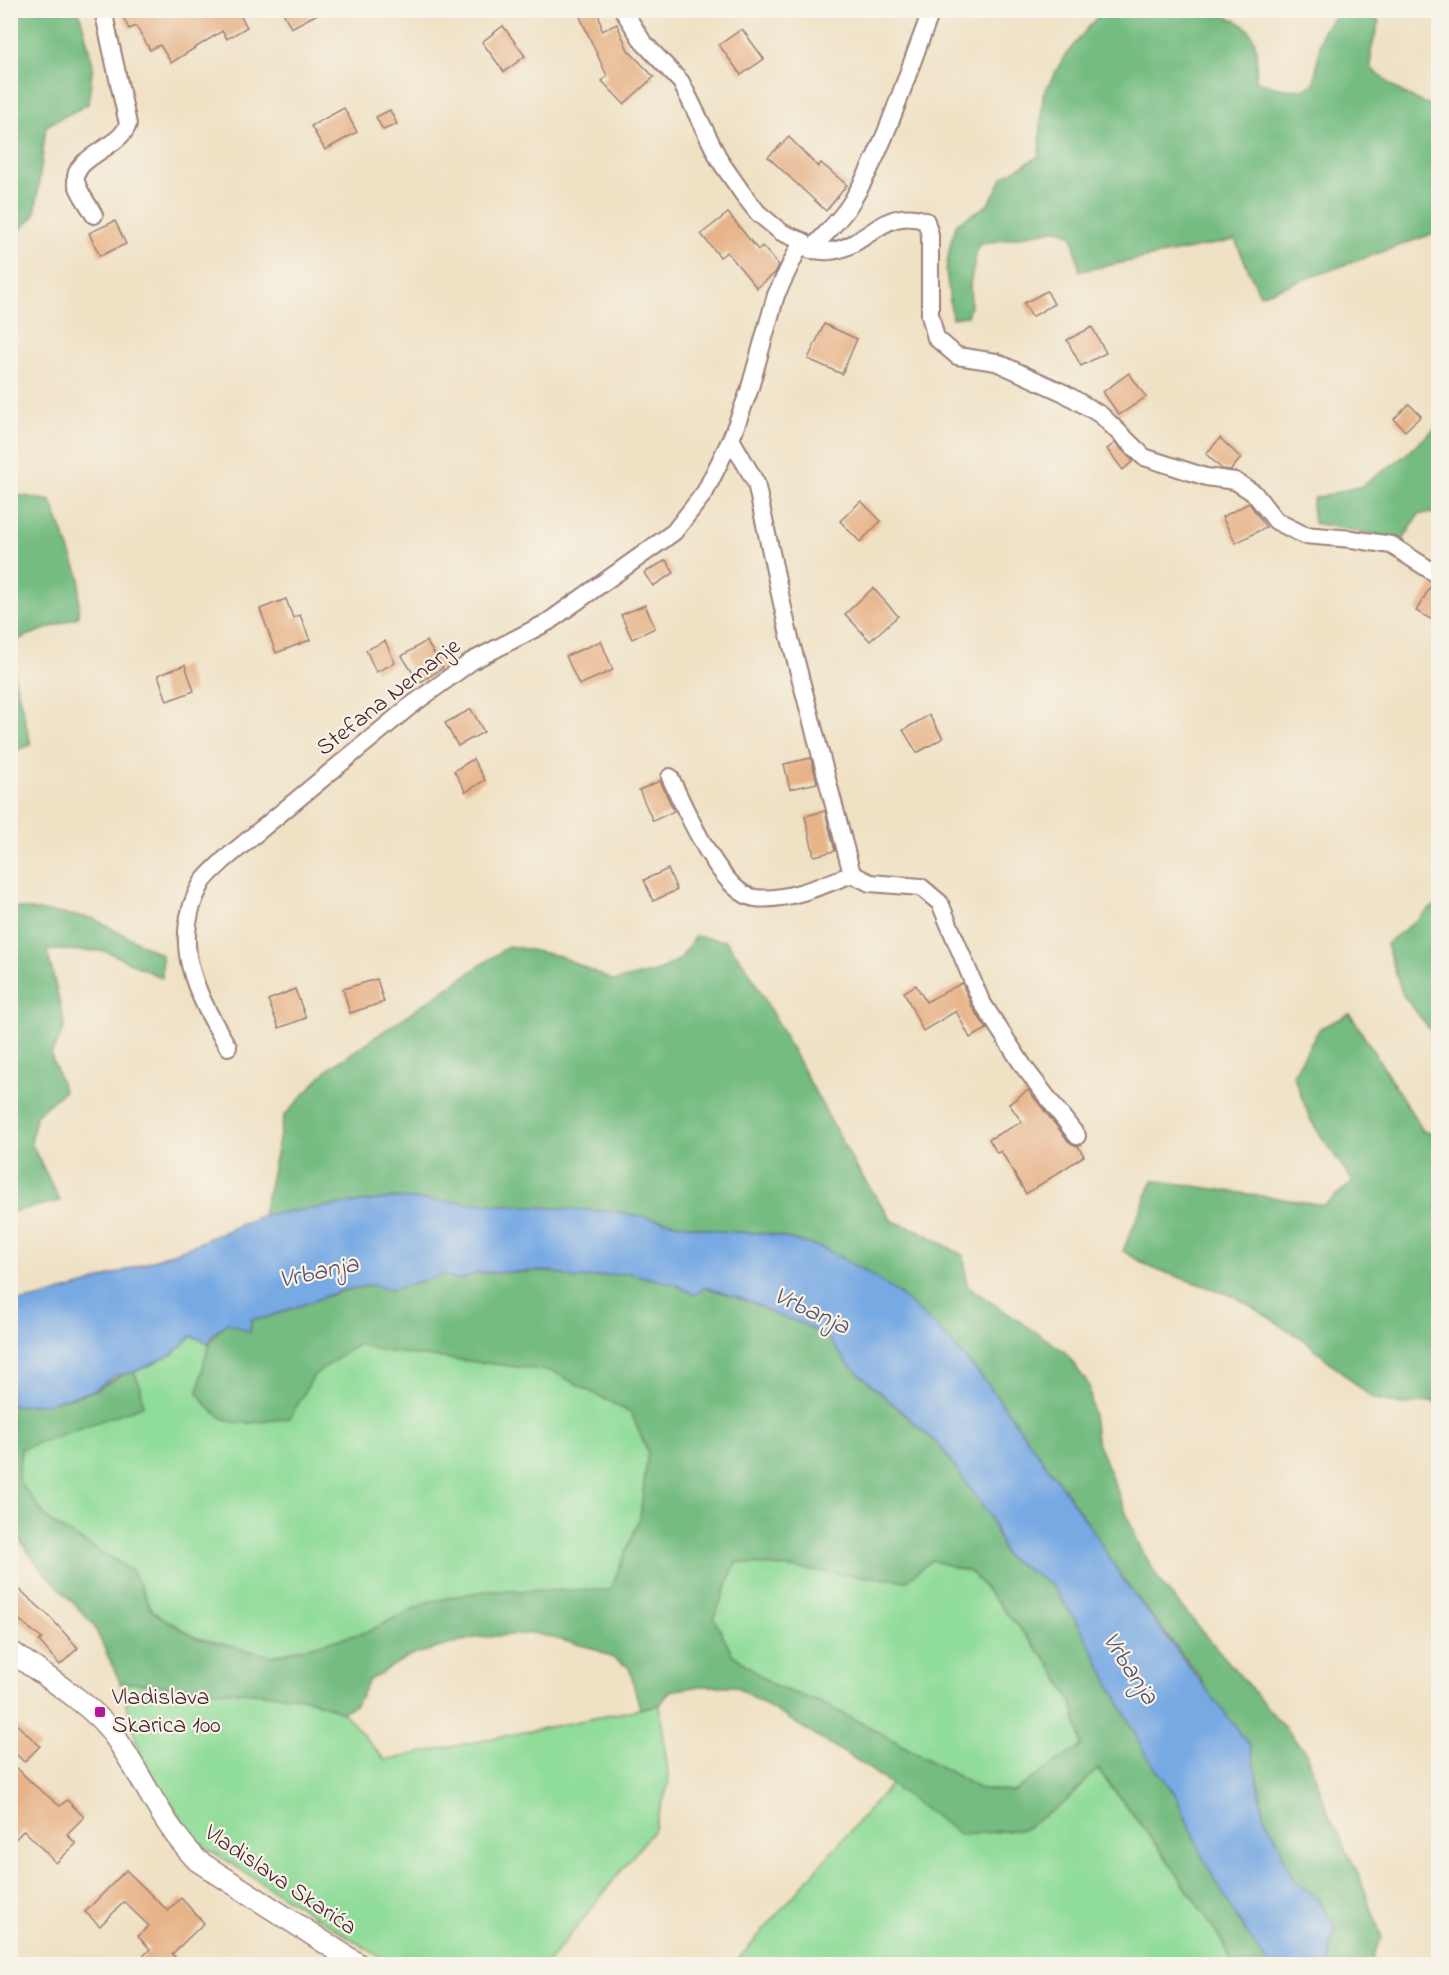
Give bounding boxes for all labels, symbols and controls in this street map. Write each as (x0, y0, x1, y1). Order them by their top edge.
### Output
street label: Stefana Nemanje (309, 630, 469, 766)
water label: Vrbanja (276, 1246, 363, 1300)
water label: Vrbanja (767, 1278, 856, 1347)
water label: Vrbanja (1091, 1625, 1167, 1714)
place label: Vladislava Skarica 100 (111, 1681, 221, 1744)
marker: Vladislava Skarica 100 (93, 1705, 107, 1719)
street label: Vladislava Skarića (196, 1816, 363, 1945)

